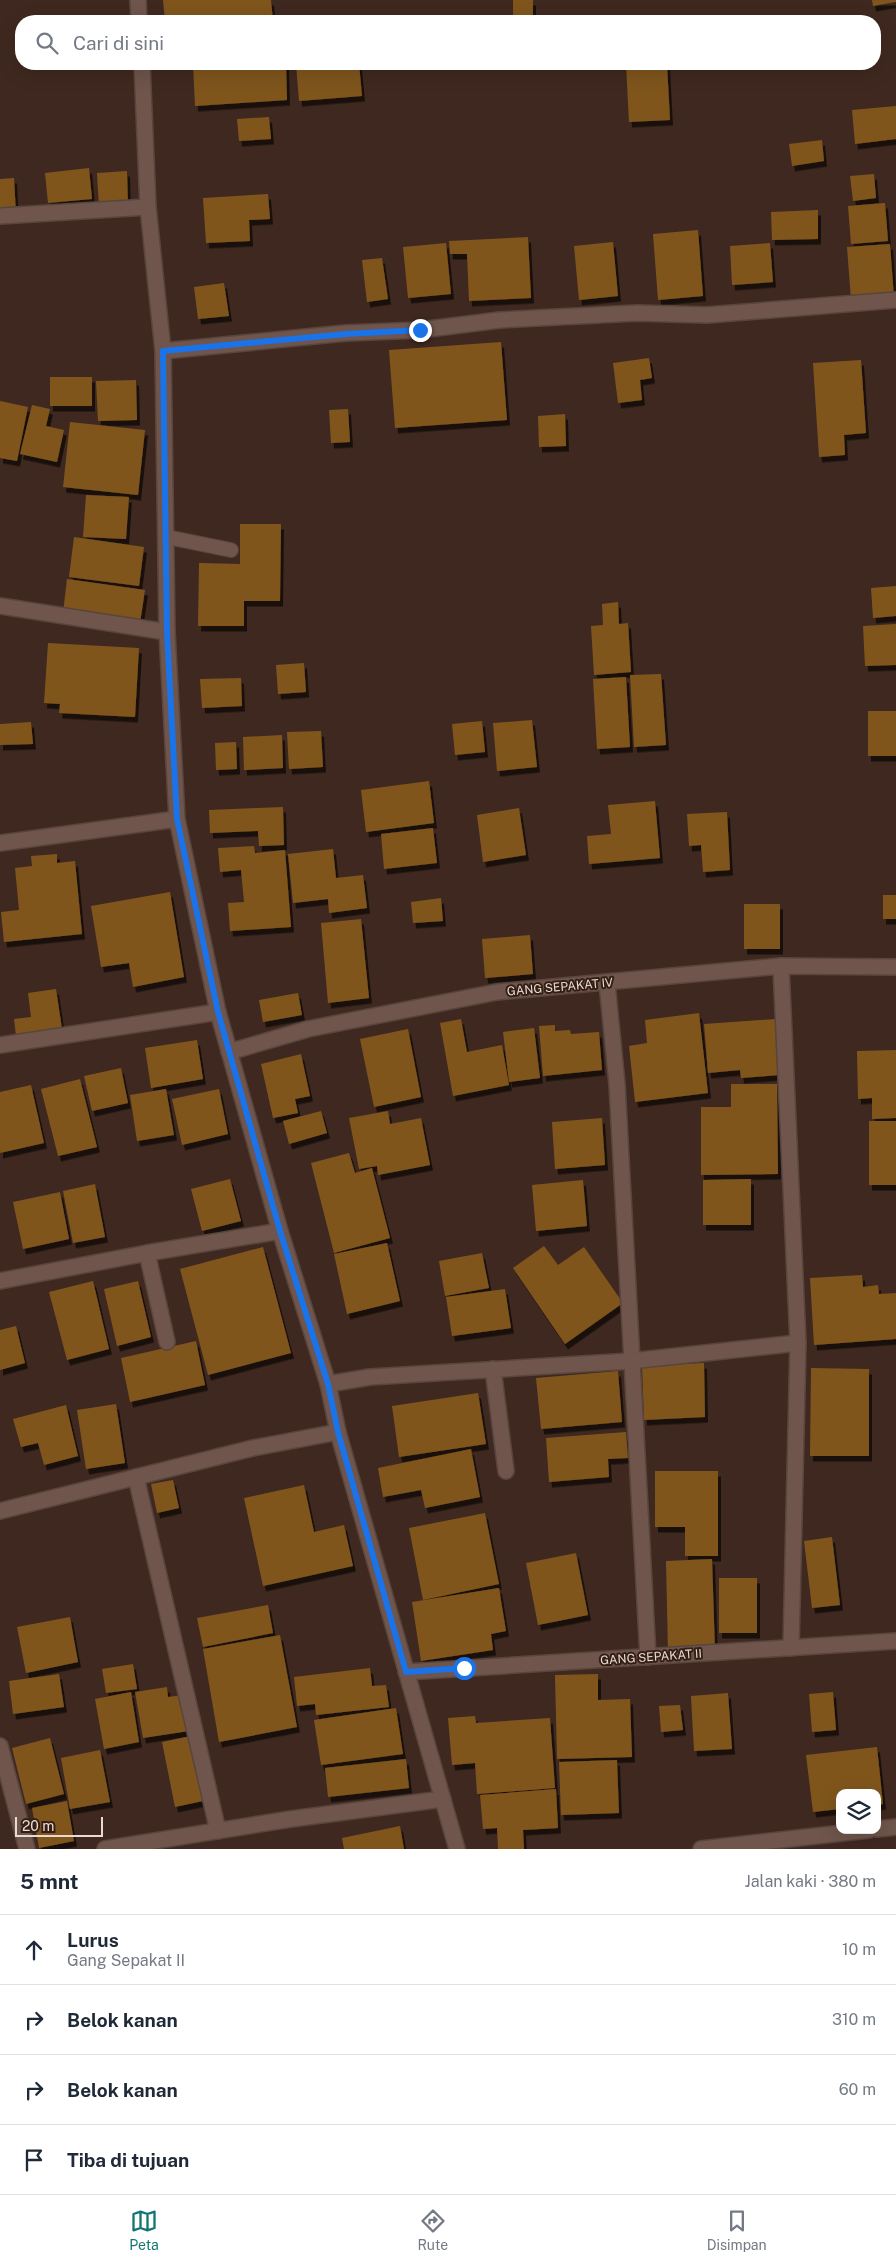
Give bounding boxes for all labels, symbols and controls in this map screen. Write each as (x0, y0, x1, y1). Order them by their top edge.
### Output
search box (15, 15, 881, 70)
icon: search (33, 29, 61, 57)
text: Cari di sini (73, 32, 164, 54)
route end (409, 319, 432, 342)
street label: GANG SEPAKAT IV (506, 975, 614, 999)
street label: GANG SEPAKAT II (600, 1646, 702, 1668)
route start (453, 1657, 476, 1680)
map controls (836, 1789, 881, 1834)
button: layers (836, 1789, 881, 1834)
scale bar (15, 1814, 102, 1837)
text: 20 m (22, 1818, 54, 1834)
text: 5 mnt (20, 1869, 79, 1894)
text: Jalan kaki · 380 m (745, 1872, 876, 1891)
text: Lurus (67, 1929, 119, 1951)
icon: ahead (20, 1936, 48, 1964)
text: 10 m (842, 1940, 876, 1959)
text: Gang Sepakat II (67, 1951, 185, 1970)
icon: right (20, 2006, 48, 2034)
text: Belok kanan (67, 2009, 178, 2031)
text: 310 m (832, 2010, 876, 2029)
icon: right (20, 2076, 48, 2104)
text: Belok kanan (67, 2079, 178, 2101)
text: 60 m (839, 2080, 876, 2099)
icon: arrive (20, 2146, 48, 2174)
text: Tiba di tujuan (67, 2149, 189, 2171)
tab: Peta (129, 2207, 159, 2253)
tab: Rute (417, 2207, 448, 2253)
tab: Disimpan (707, 2207, 767, 2253)

